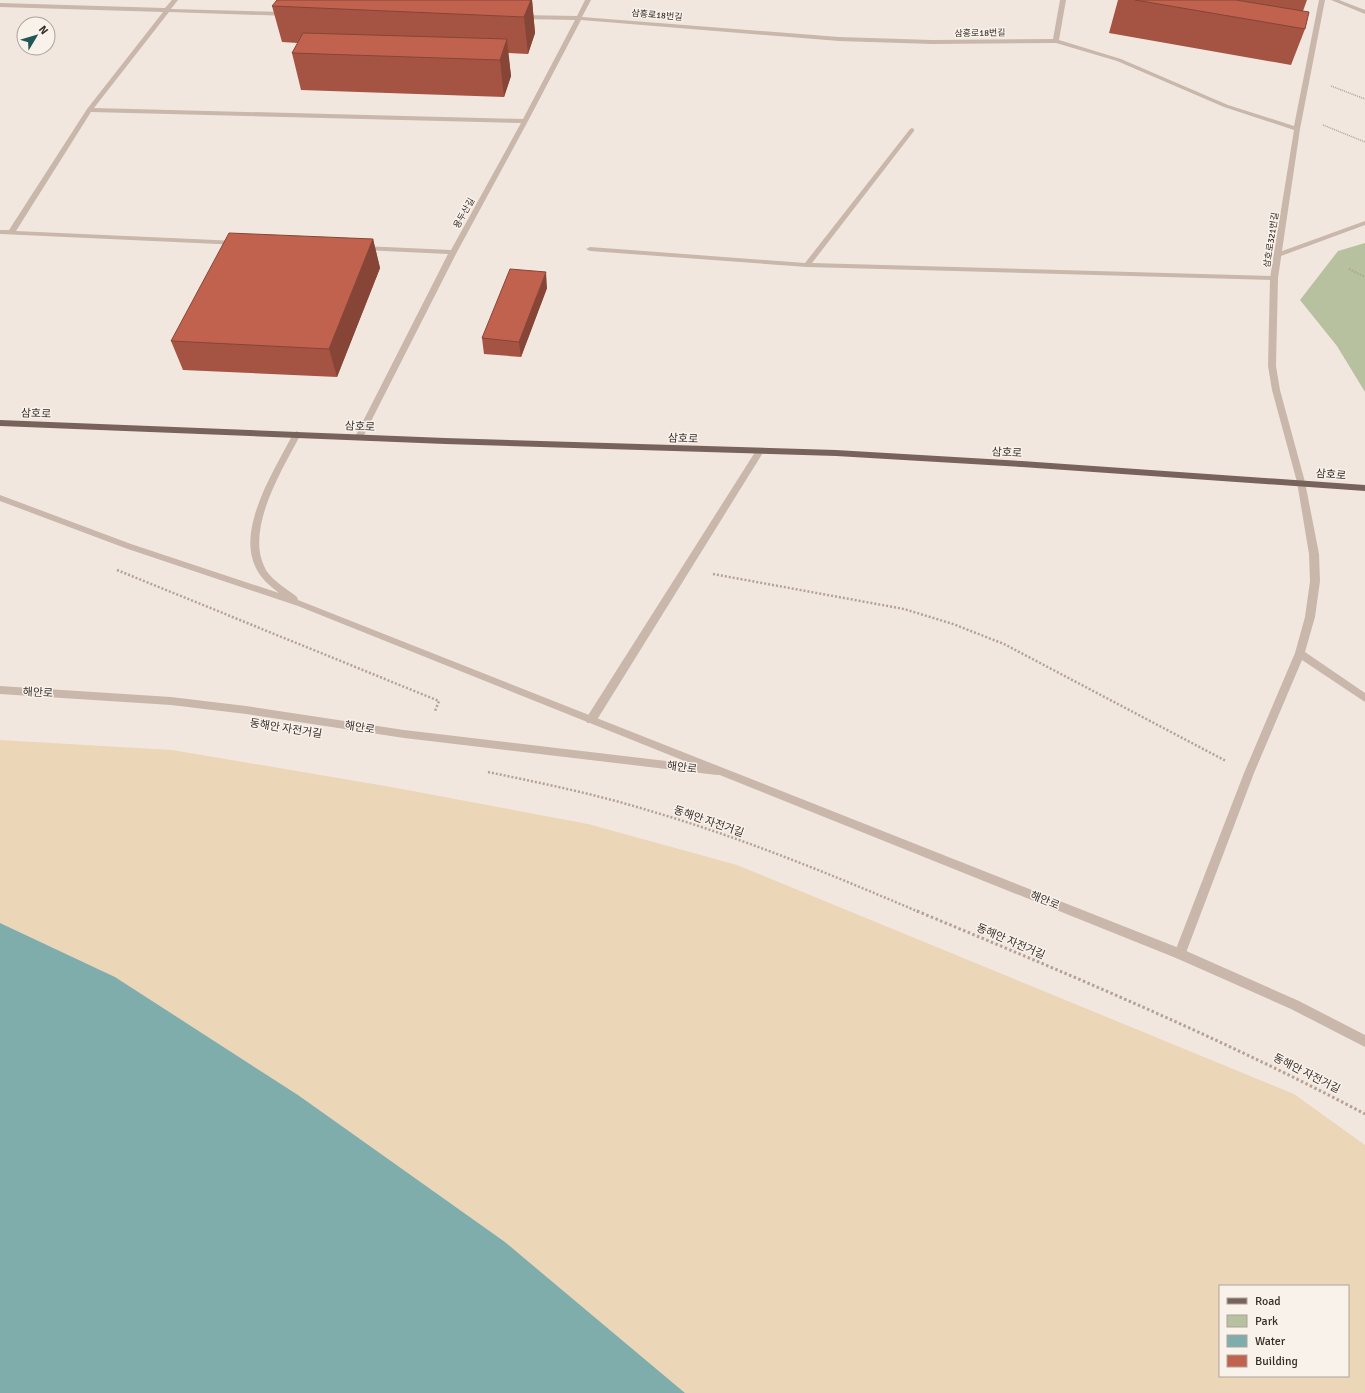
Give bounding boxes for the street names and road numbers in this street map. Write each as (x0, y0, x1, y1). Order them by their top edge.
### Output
street label: 삼흥로18번길 (631, 8, 683, 23)
street label: 삼흥로18번길 (954, 28, 1006, 39)
street label: 용두산길 (452, 196, 477, 230)
street label: 삼호로321번길 (1262, 212, 1281, 269)
street label: 삼호로 (21, 406, 51, 421)
street label: 삼호로 (344, 419, 375, 434)
street label: 삼호로 (668, 431, 698, 446)
street label: 삼호로 (991, 445, 1022, 460)
street label: 삼호로 (1315, 467, 1347, 482)
street label: 해안로 (22, 685, 53, 700)
street label: 동해안 자전거길 (249, 716, 323, 741)
street label: 해안로 (344, 719, 376, 736)
street label: 해안로 (666, 759, 698, 776)
street label: 동해안 자전거길 (672, 803, 746, 840)
street label: 해안로 (1028, 889, 1061, 912)
street label: 동해안 자전거길 (975, 921, 1047, 962)
street label: 동해안 자전거길 (1271, 1051, 1342, 1096)

